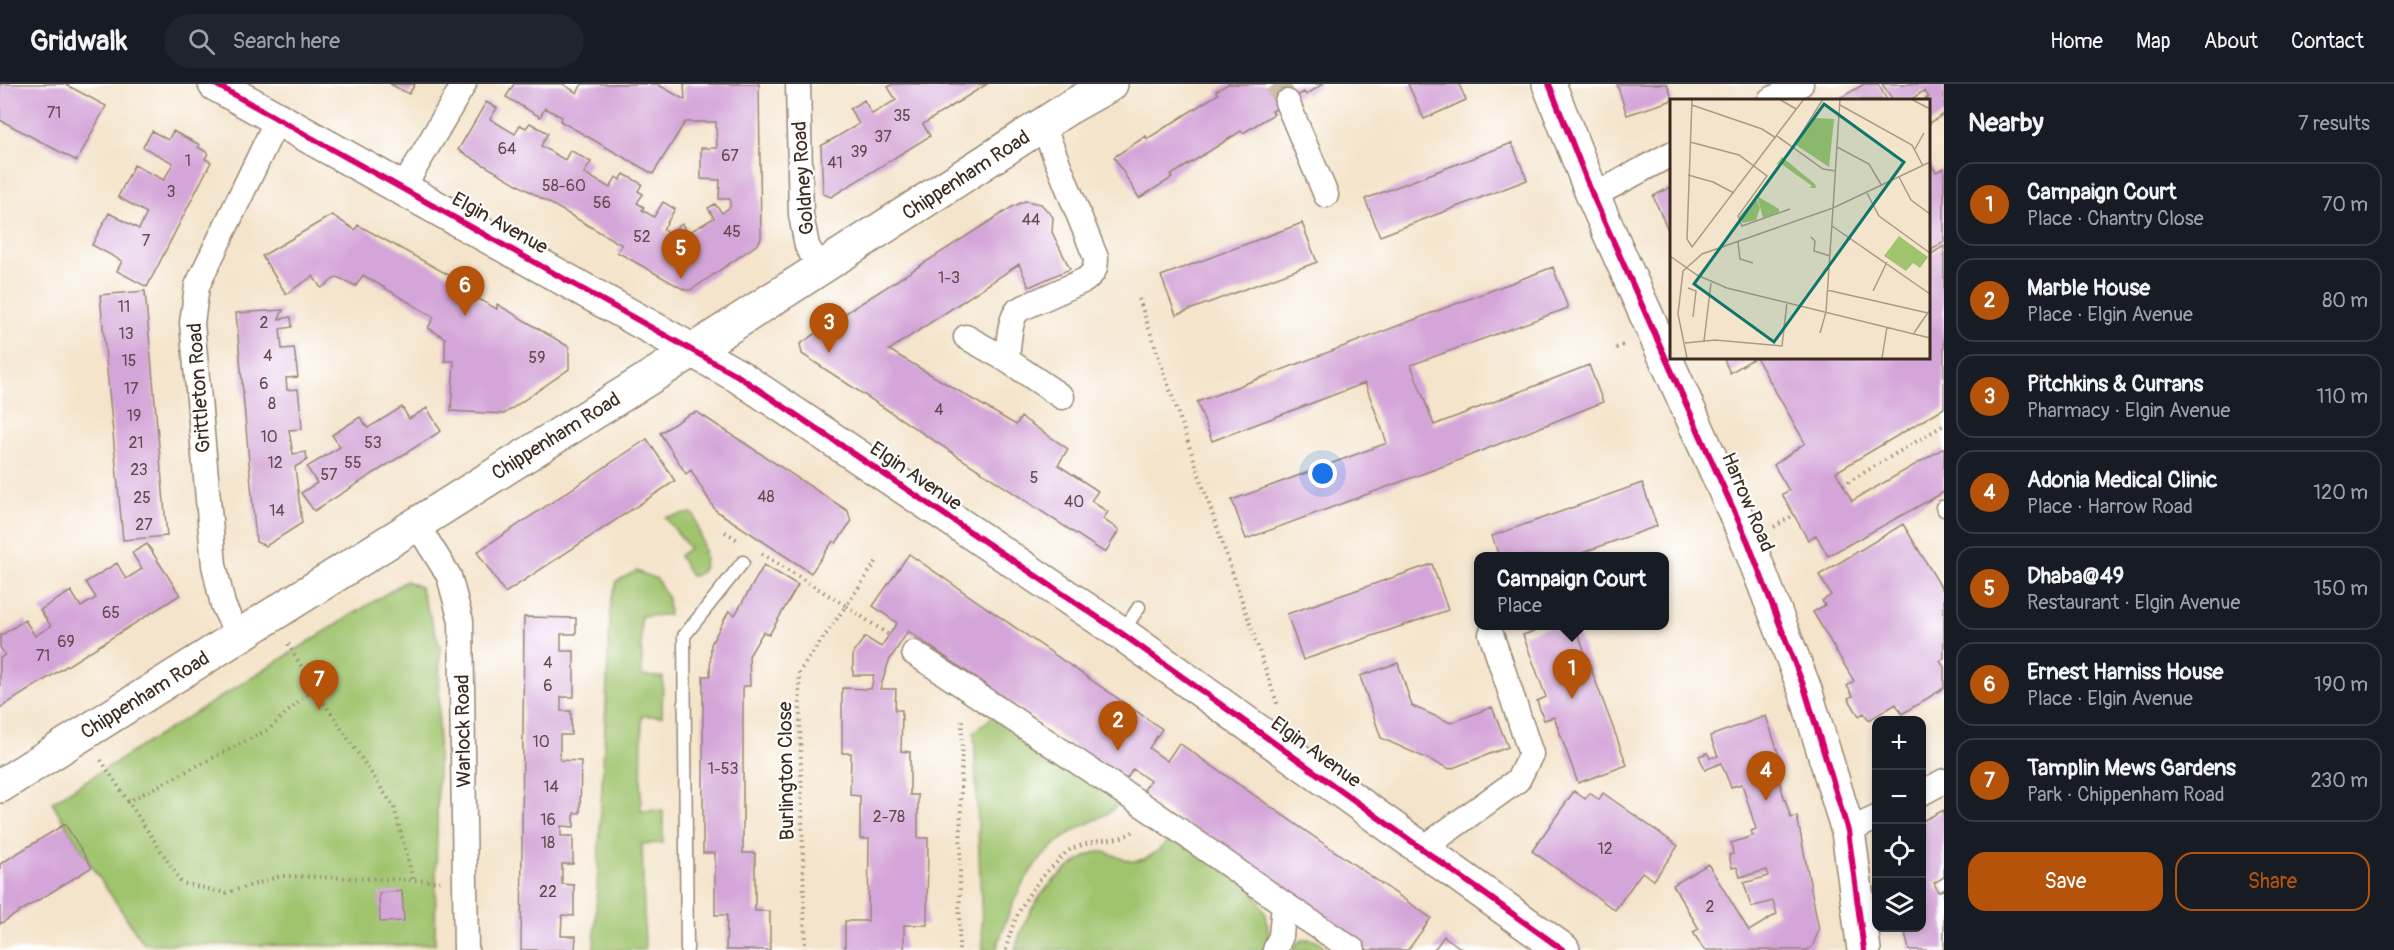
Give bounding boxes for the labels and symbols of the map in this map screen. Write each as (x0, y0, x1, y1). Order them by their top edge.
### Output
inset map (1670, 99, 1929, 358)
house number: 71 (47, 103, 61, 123)
house number: 35 (893, 106, 911, 126)
street label: Goldney Road (787, 120, 819, 236)
street label: Chippenham Road (897, 124, 1035, 226)
house number: 37 (874, 127, 892, 147)
house number: 64 (498, 139, 516, 159)
house number: 39 (850, 142, 868, 162)
house number: 67 (721, 146, 739, 166)
house number: 1 (185, 151, 191, 171)
house number: 41 (827, 153, 843, 173)
house number: 58-60 (542, 176, 586, 196)
house number: 3 (167, 182, 176, 202)
street label: Elgin Avenue (448, 186, 552, 260)
house number: 56 (593, 193, 611, 213)
house number: 44 (1022, 210, 1040, 230)
house number: 45 (723, 222, 741, 242)
house number: 52 (633, 227, 651, 247)
pin: 5 (662, 230, 700, 279)
house number: 7 (142, 231, 151, 251)
pin: 6 (446, 266, 484, 316)
house number: 1-3 (938, 268, 960, 288)
house number: 11 (118, 297, 130, 317)
pin: 3 (810, 304, 848, 353)
house number: 2 (260, 313, 269, 333)
street label: Grittleton Road (182, 322, 216, 454)
house number: 13 (118, 324, 134, 344)
house number: 4 (263, 346, 273, 366)
house number: 59 (529, 348, 545, 368)
house number: 15 (122, 351, 136, 371)
house number: 6 (259, 374, 269, 394)
house number: 17 (124, 379, 139, 399)
street label: Chippenham Road (487, 386, 625, 486)
house number: 8 (268, 394, 276, 414)
house number: 4 (934, 400, 944, 420)
house number: 19 (127, 406, 141, 426)
house number: 10 (260, 427, 278, 447)
house number: 21 (128, 433, 144, 453)
house number: 53 (364, 433, 382, 453)
street label: Elgin Avenue (865, 436, 967, 516)
street label: Harrow Road (1716, 448, 1780, 556)
house number: 12 (267, 453, 283, 473)
house number: 55 (344, 453, 362, 473)
your location (1308, 459, 1337, 488)
house number: 23 (130, 460, 148, 480)
house number: 57 (320, 465, 338, 485)
house number: 5 (1030, 468, 1038, 488)
house number: 48 (757, 487, 775, 507)
house number: 25 (133, 488, 151, 508)
house number: 40 (1064, 492, 1084, 512)
house number: 14 (269, 501, 285, 521)
house number: 27 (135, 515, 153, 535)
house number: 65 (102, 603, 120, 623)
house number: 69 (57, 632, 75, 652)
street label: Chippenham Road (76, 645, 214, 745)
house number: 71 (36, 646, 50, 666)
pin: 1 (1552, 650, 1592, 699)
house number: 4 (543, 653, 553, 673)
pin: 7 (300, 660, 338, 710)
street label: Warlock Road (450, 674, 476, 788)
house number: 6 (543, 676, 553, 696)
street label: Burlington Close (772, 701, 800, 841)
pin: 2 (1098, 702, 1138, 751)
street label: Elgin Avenue (1266, 711, 1366, 793)
house number: 10 (532, 732, 550, 752)
pin: 4 (1746, 752, 1786, 801)
house number: 1-53 (708, 759, 738, 779)
house number: 14 (543, 777, 559, 797)
house number: 2-78 (873, 807, 905, 827)
house number: 16 (540, 810, 556, 830)
house number: 18 (541, 833, 555, 853)
house number: 12 (1597, 839, 1613, 859)
house number: 22 (539, 882, 557, 902)
house number: 2 (1706, 897, 1715, 917)

